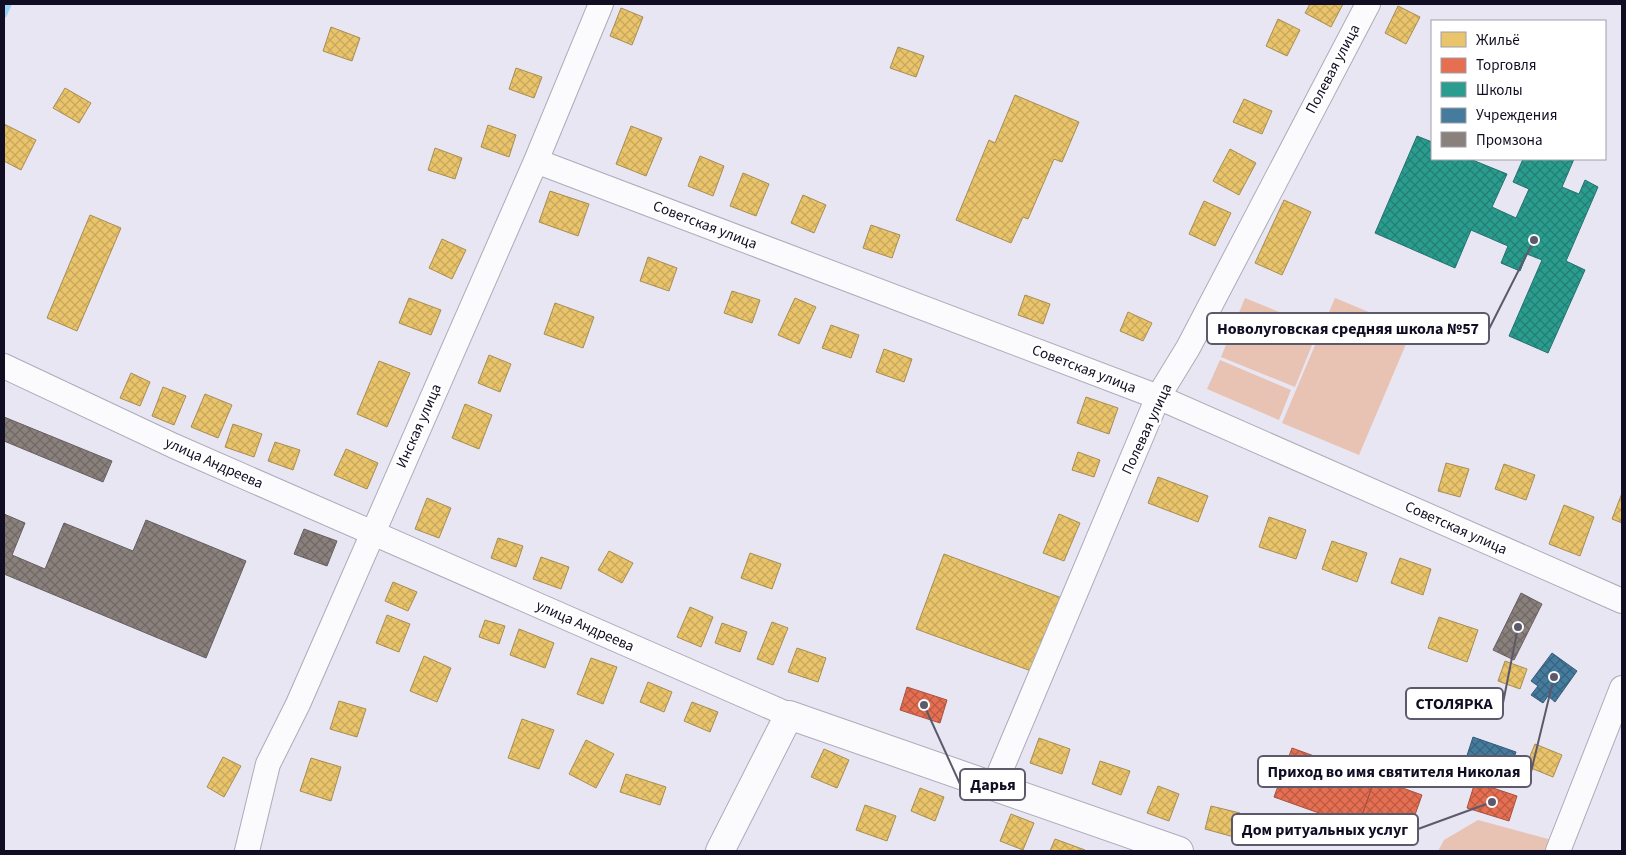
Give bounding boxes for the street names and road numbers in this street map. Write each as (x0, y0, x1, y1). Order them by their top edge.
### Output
street label: Полевая улица (1301, 21, 1365, 117)
street label: Советская улица (650, 195, 760, 255)
street label: Советская улица (1029, 339, 1139, 399)
street label: Полевая улица (1117, 380, 1177, 478)
street label: Инская улица (391, 381, 447, 471)
street label: улица Андреева (162, 432, 266, 494)
street label: Советская улица (1401, 496, 1511, 560)
street label: улица Андреева (533, 595, 637, 657)

